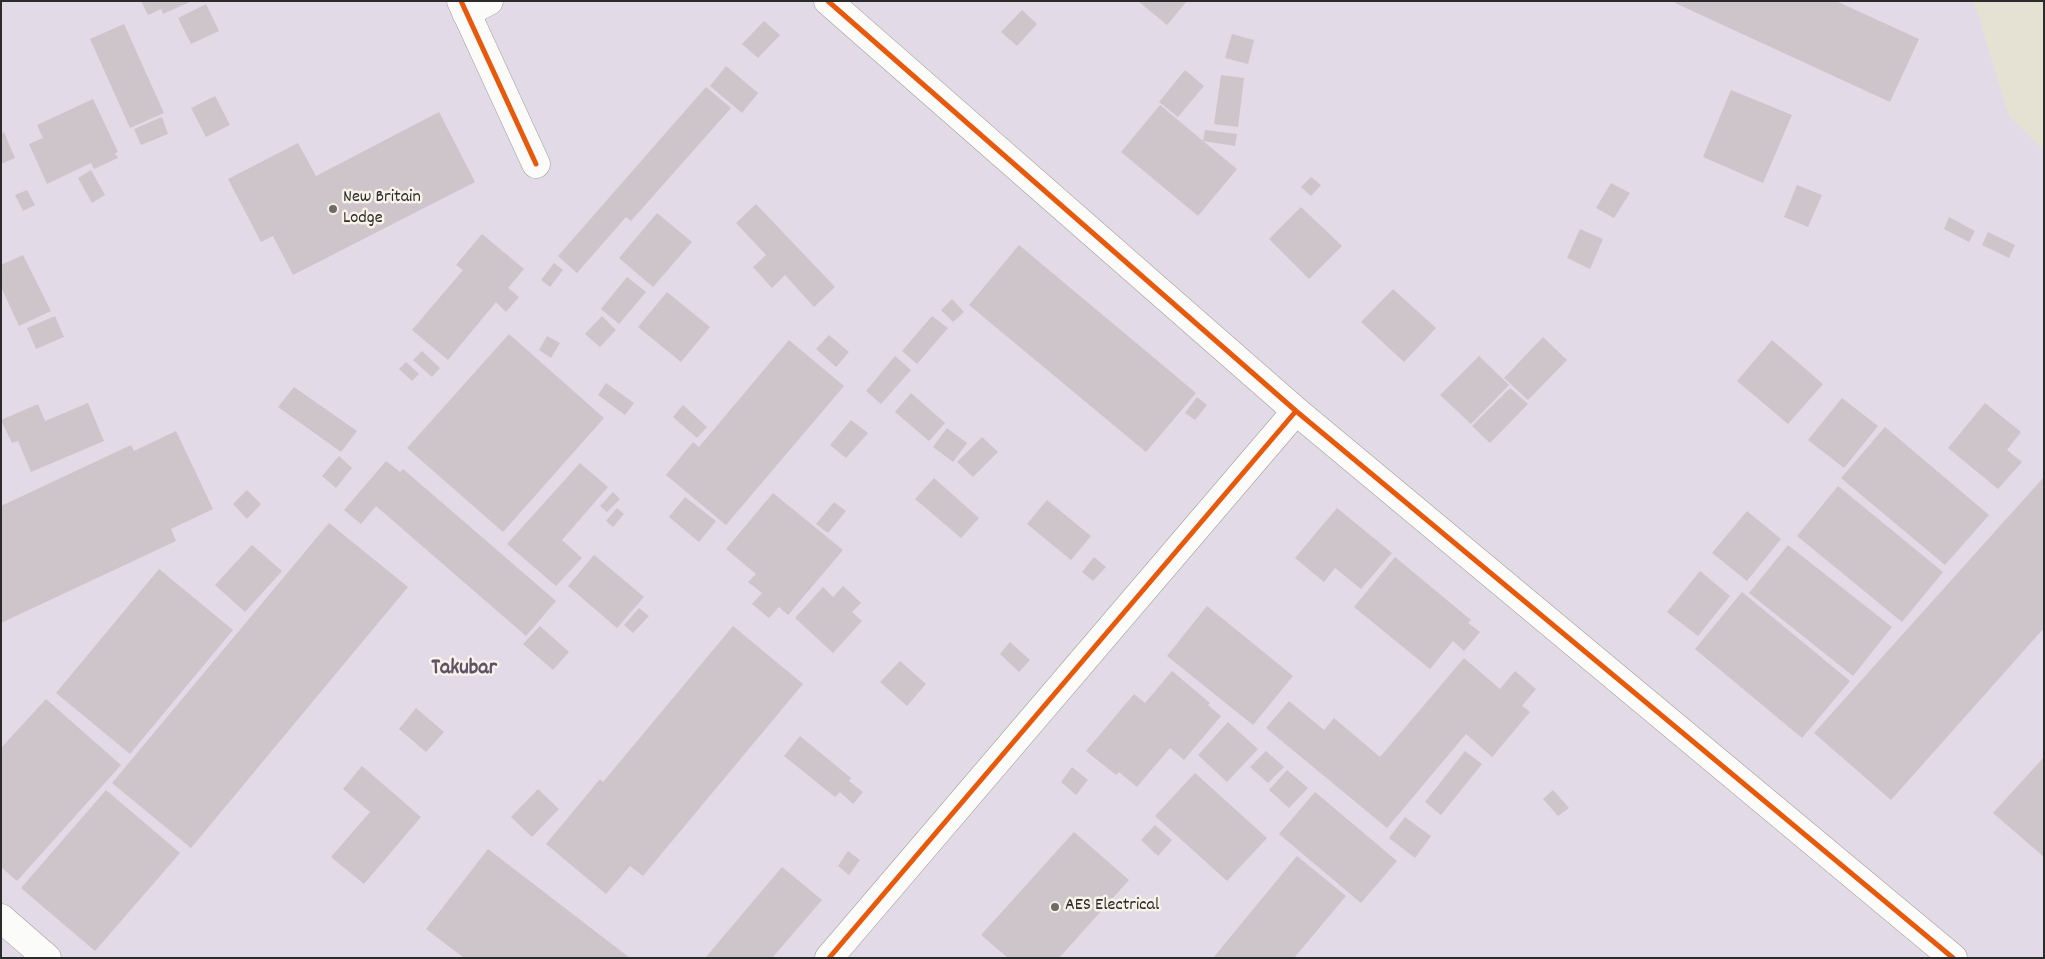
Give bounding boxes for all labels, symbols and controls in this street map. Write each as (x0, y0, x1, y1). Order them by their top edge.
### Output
place label: New Britain Lodge (343, 188, 421, 230)
marker: New Britain Lodge (327, 203, 339, 215)
district label: Takubar (431, 657, 497, 683)
place label: AES Electrical (1065, 896, 1159, 918)
marker: AES Electrical (1049, 901, 1061, 913)

